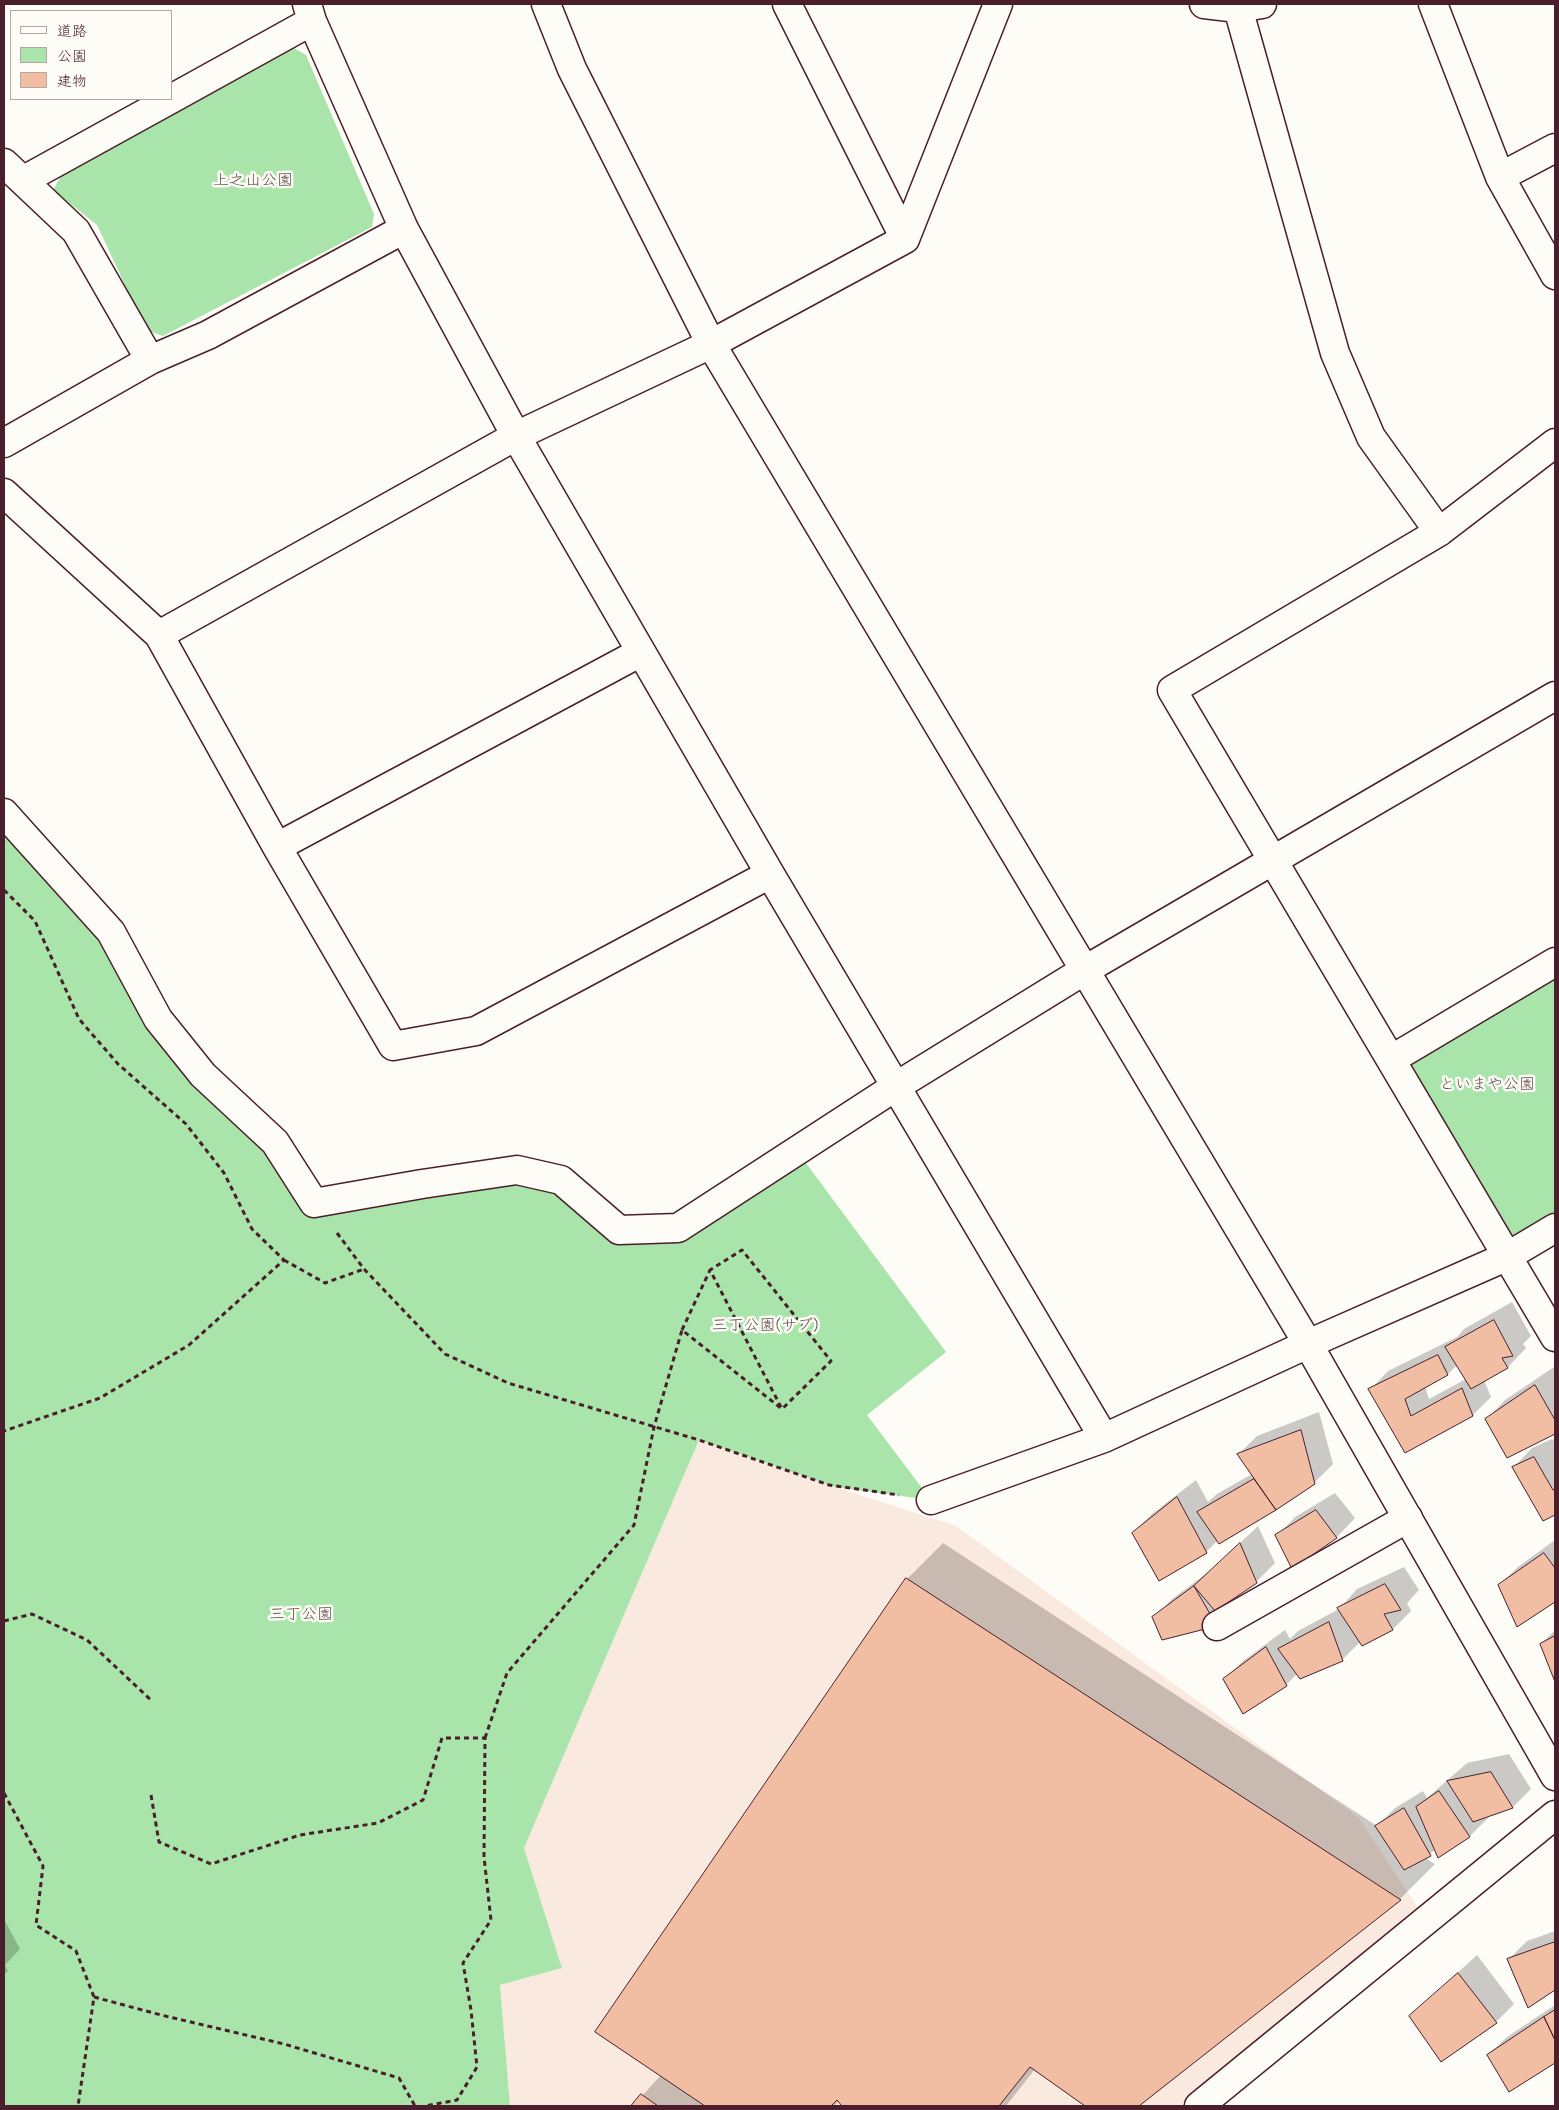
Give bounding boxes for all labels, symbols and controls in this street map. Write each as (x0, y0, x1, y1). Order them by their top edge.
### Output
legend (10, 10, 172, 100)
text: 道路 (57, 22, 87, 40)
text: 公園 (57, 47, 87, 65)
text: 建物 (57, 72, 87, 90)
park label: 上之山公園 (213, 170, 293, 190)
park label: といまや公園 (1439, 1074, 1535, 1094)
park label: 三丁公園(サブ) (711, 1315, 819, 1335)
park label: 三丁公園 (269, 1604, 333, 1624)

